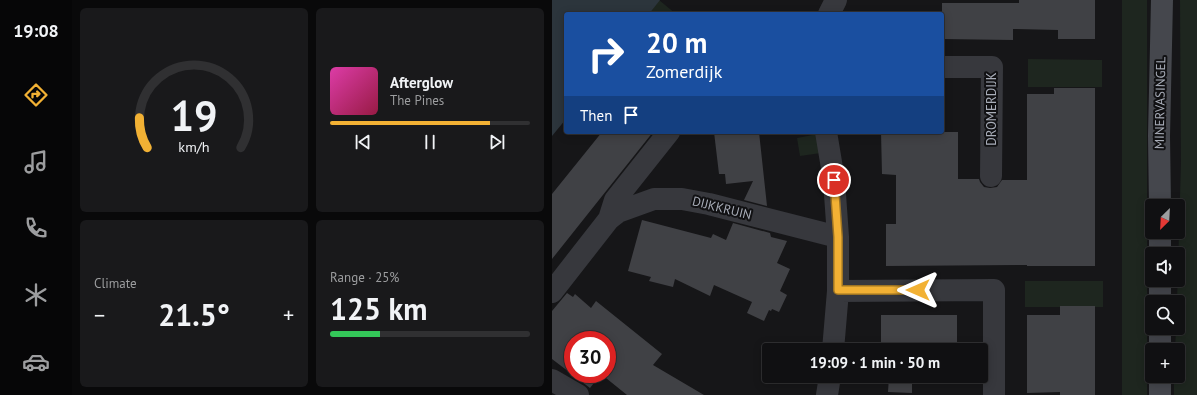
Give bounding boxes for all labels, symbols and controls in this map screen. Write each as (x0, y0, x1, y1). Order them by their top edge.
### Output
text: 19:08 (13, 19, 59, 42)
text: 20 m (646, 24, 707, 61)
icon: right (580, 28, 632, 80)
street label: MINERVASINGEL (1151, 56, 1169, 149)
text: Zomerdijk (646, 60, 722, 83)
street label: DROMERDIJK (983, 72, 1000, 146)
text: Afterglow (390, 73, 453, 92)
icon: directions (22, 81, 50, 109)
text: 19 (170, 89, 218, 142)
text: The Pines (390, 92, 444, 109)
icon: arrive (620, 104, 642, 126)
text: Then (580, 106, 612, 125)
icon: previous (352, 131, 374, 153)
icon: pause (419, 131, 441, 153)
icon: next (486, 131, 508, 153)
text: km/h (178, 136, 210, 155)
icon: music (22, 148, 50, 176)
pin (817, 163, 851, 197)
icon: arrive (823, 169, 845, 191)
street label: DIJKKRUIN (691, 192, 753, 224)
north arrow (1145, 199, 1185, 239)
map controls (1145, 199, 1185, 383)
icon: phone (22, 214, 50, 242)
button: sound (1145, 247, 1185, 287)
text: Range · 25% (330, 269, 399, 286)
position arrow (897, 269, 939, 311)
text: Climate (94, 275, 137, 292)
icon: climate (22, 281, 50, 309)
text: 125 km (330, 289, 428, 328)
text: 21.5° (158, 295, 230, 334)
button: search (1145, 295, 1185, 335)
text: − (94, 301, 105, 329)
text: + (283, 301, 294, 329)
speed limit sign: 30 (564, 331, 616, 383)
button: + (1145, 343, 1185, 383)
icon: car (22, 348, 50, 376)
text: 19:09 · 1 min · 50 m (810, 353, 940, 372)

